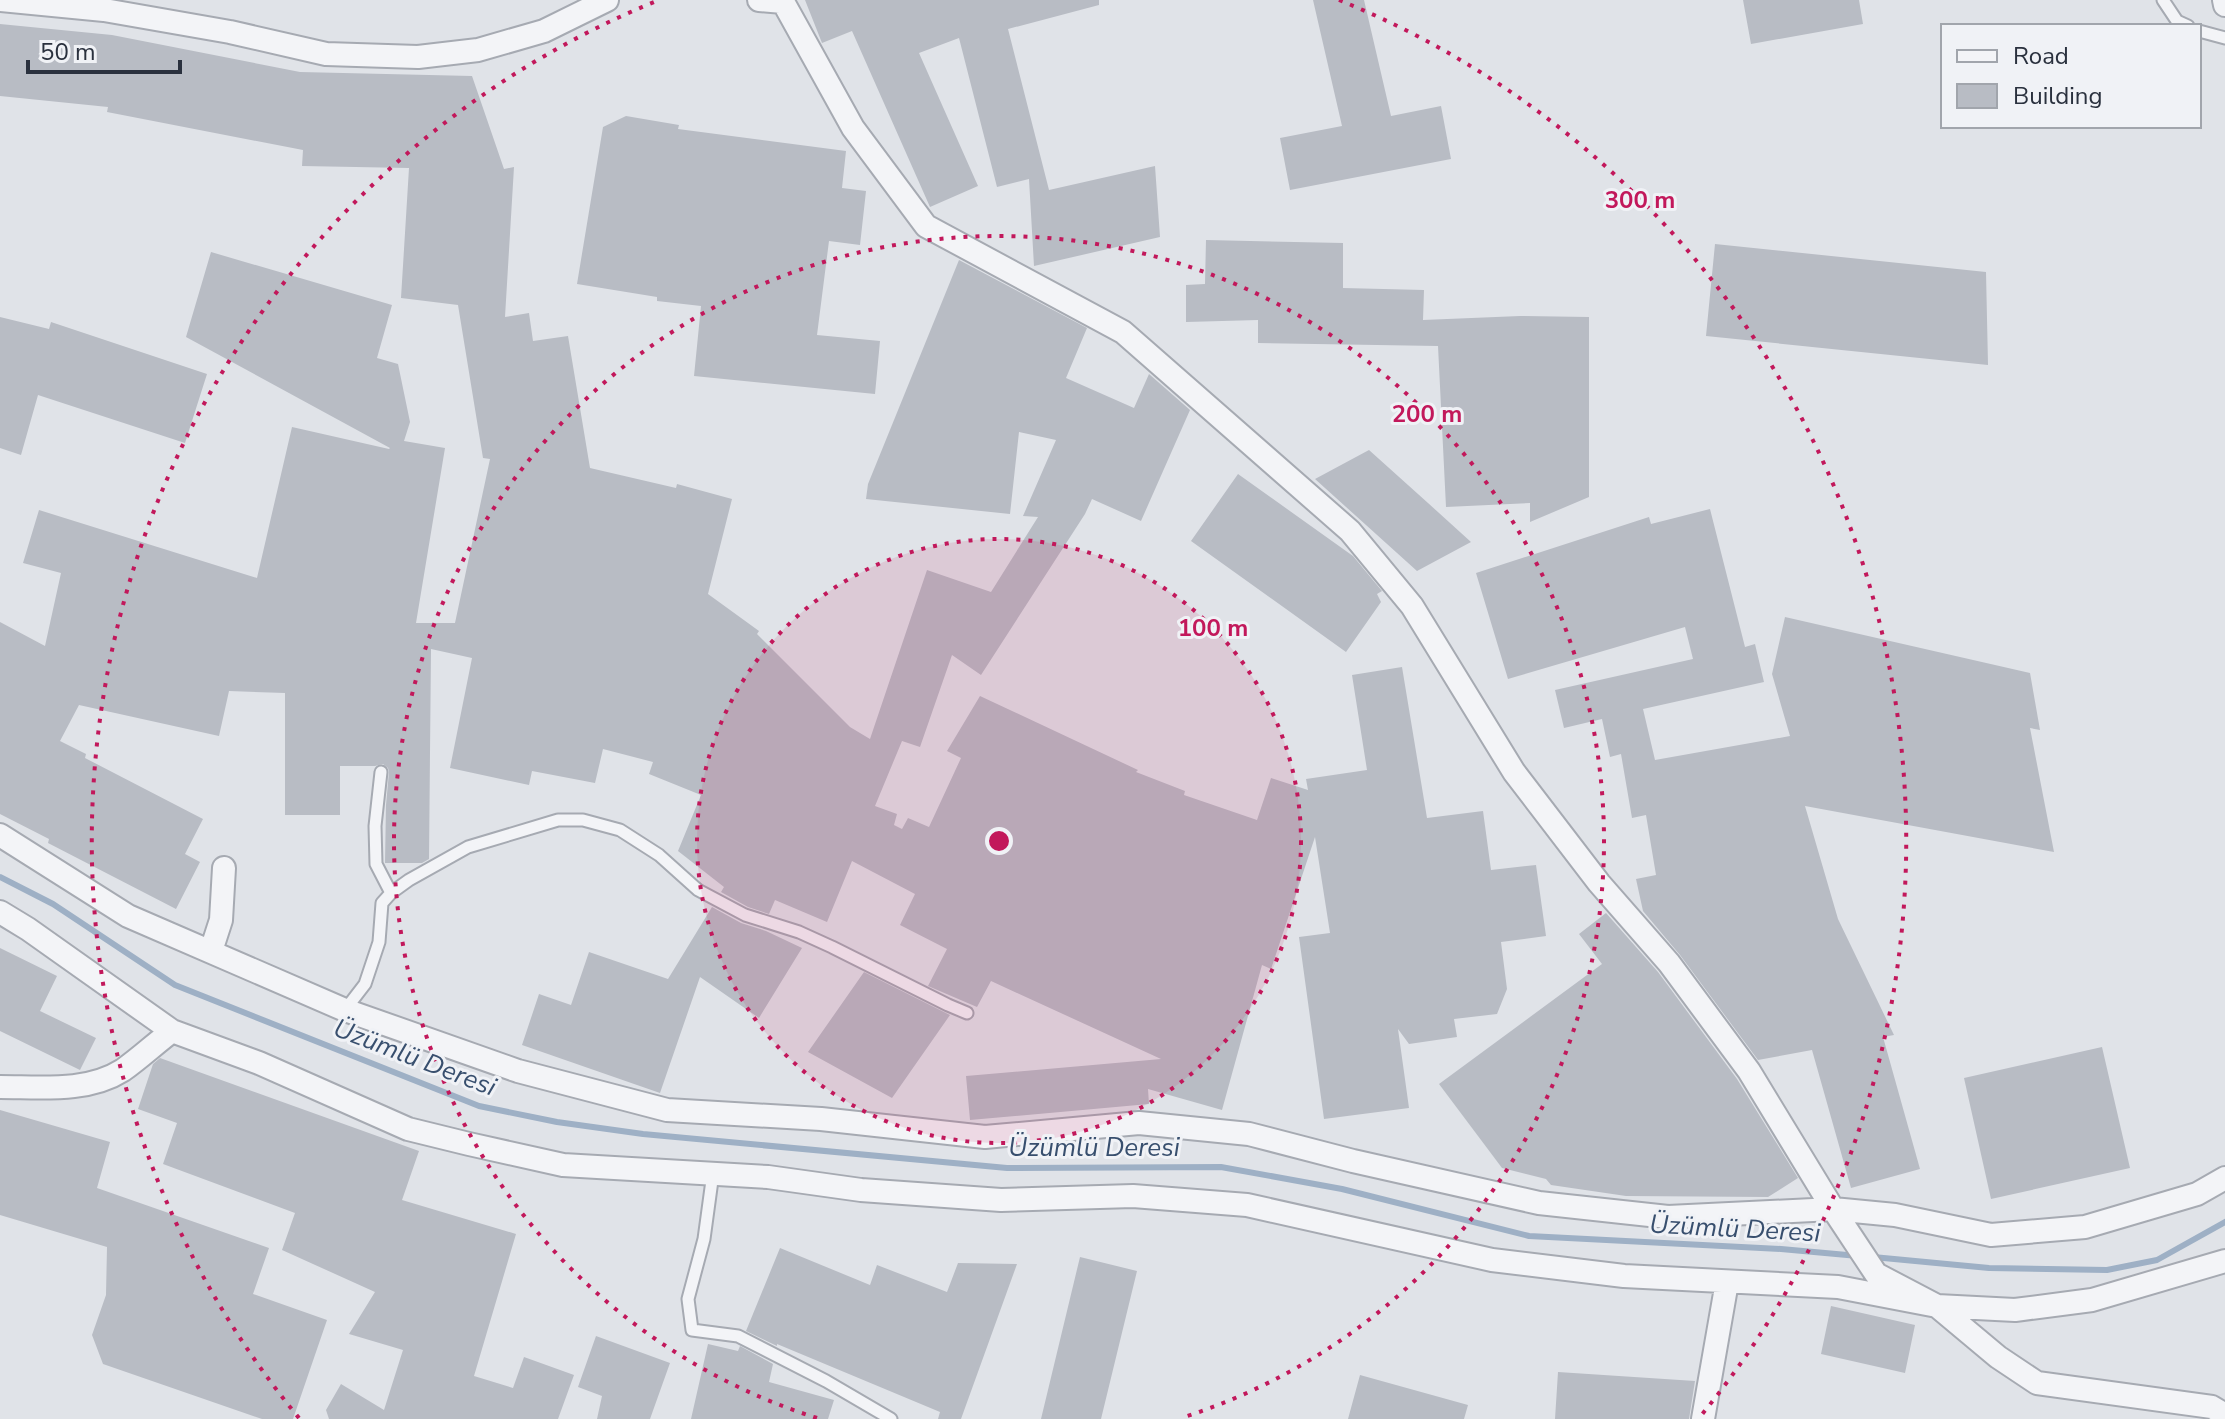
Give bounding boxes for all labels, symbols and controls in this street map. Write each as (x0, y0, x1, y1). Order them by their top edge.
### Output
scale bar (28, 24, 180, 74)
legend (1941, 24, 2201, 128)
text: 50 m (40, 36, 96, 68)
text: Road (2013, 40, 2069, 72)
text: Building (2013, 80, 2103, 112)
text: 300 m (1605, 184, 1675, 216)
text: 200 m (1392, 398, 1462, 430)
text: 100 m (1178, 612, 1248, 644)
centre of rings (985, 827, 1013, 855)
water label: Üzümlü Deresi (329, 1010, 502, 1105)
water label: Üzümlü Deresi (1008, 1130, 1181, 1165)
water label: Üzümlü Deresi (1648, 1207, 1822, 1251)

